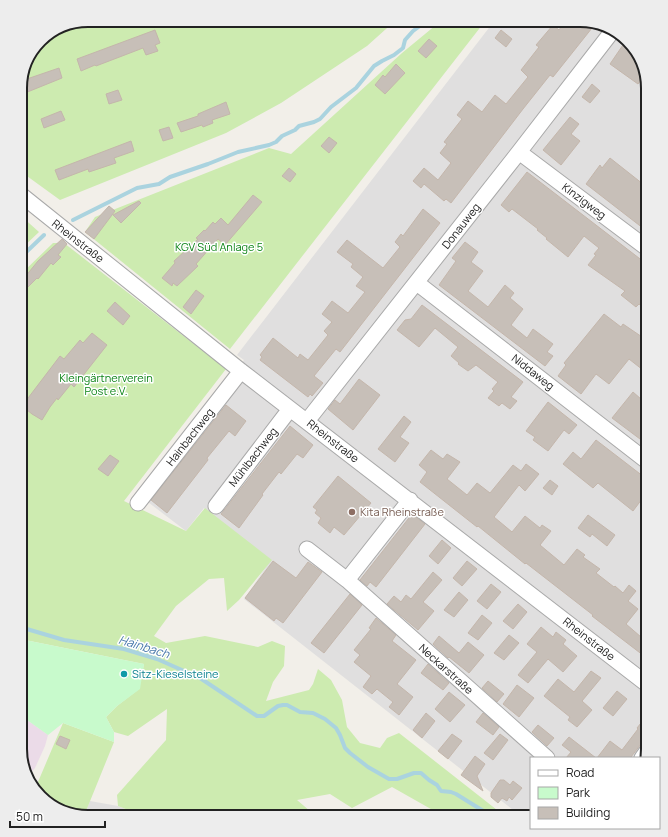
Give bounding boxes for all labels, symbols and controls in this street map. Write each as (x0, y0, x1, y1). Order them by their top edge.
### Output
street label: Kinzigweg (559, 179, 609, 222)
street label: Donauweg (438, 200, 483, 252)
street label: Rheinstraße (49, 216, 108, 266)
park label: KGV Süd Anlage 5 (175, 239, 263, 254)
street label: Niddaweg (509, 350, 558, 393)
park label: Kleingärtnerverein Post e.V. (59, 370, 153, 398)
street label: Hainbachweg (162, 405, 217, 469)
street label: Rheinstraße (304, 416, 363, 466)
street label: Mühlbachweg (225, 424, 280, 489)
place label: Kita Rheinstraße (360, 504, 444, 519)
marker: Kita Rheinstraße (347, 507, 357, 517)
street label: Rheinstraße (560, 614, 619, 664)
water label: Hainbach (117, 631, 172, 663)
street label: Neckarstraße (416, 640, 477, 697)
place label: Sitz-Kieselsteine (132, 666, 219, 681)
marker: Sitz-Kieselsteine (119, 669, 129, 679)
legend (530, 757, 660, 829)
text: Road (566, 764, 594, 781)
text: Park (566, 784, 591, 801)
scale bar (10, 803, 105, 829)
text: Building (566, 804, 610, 821)
text: 50 m (16, 808, 43, 825)

